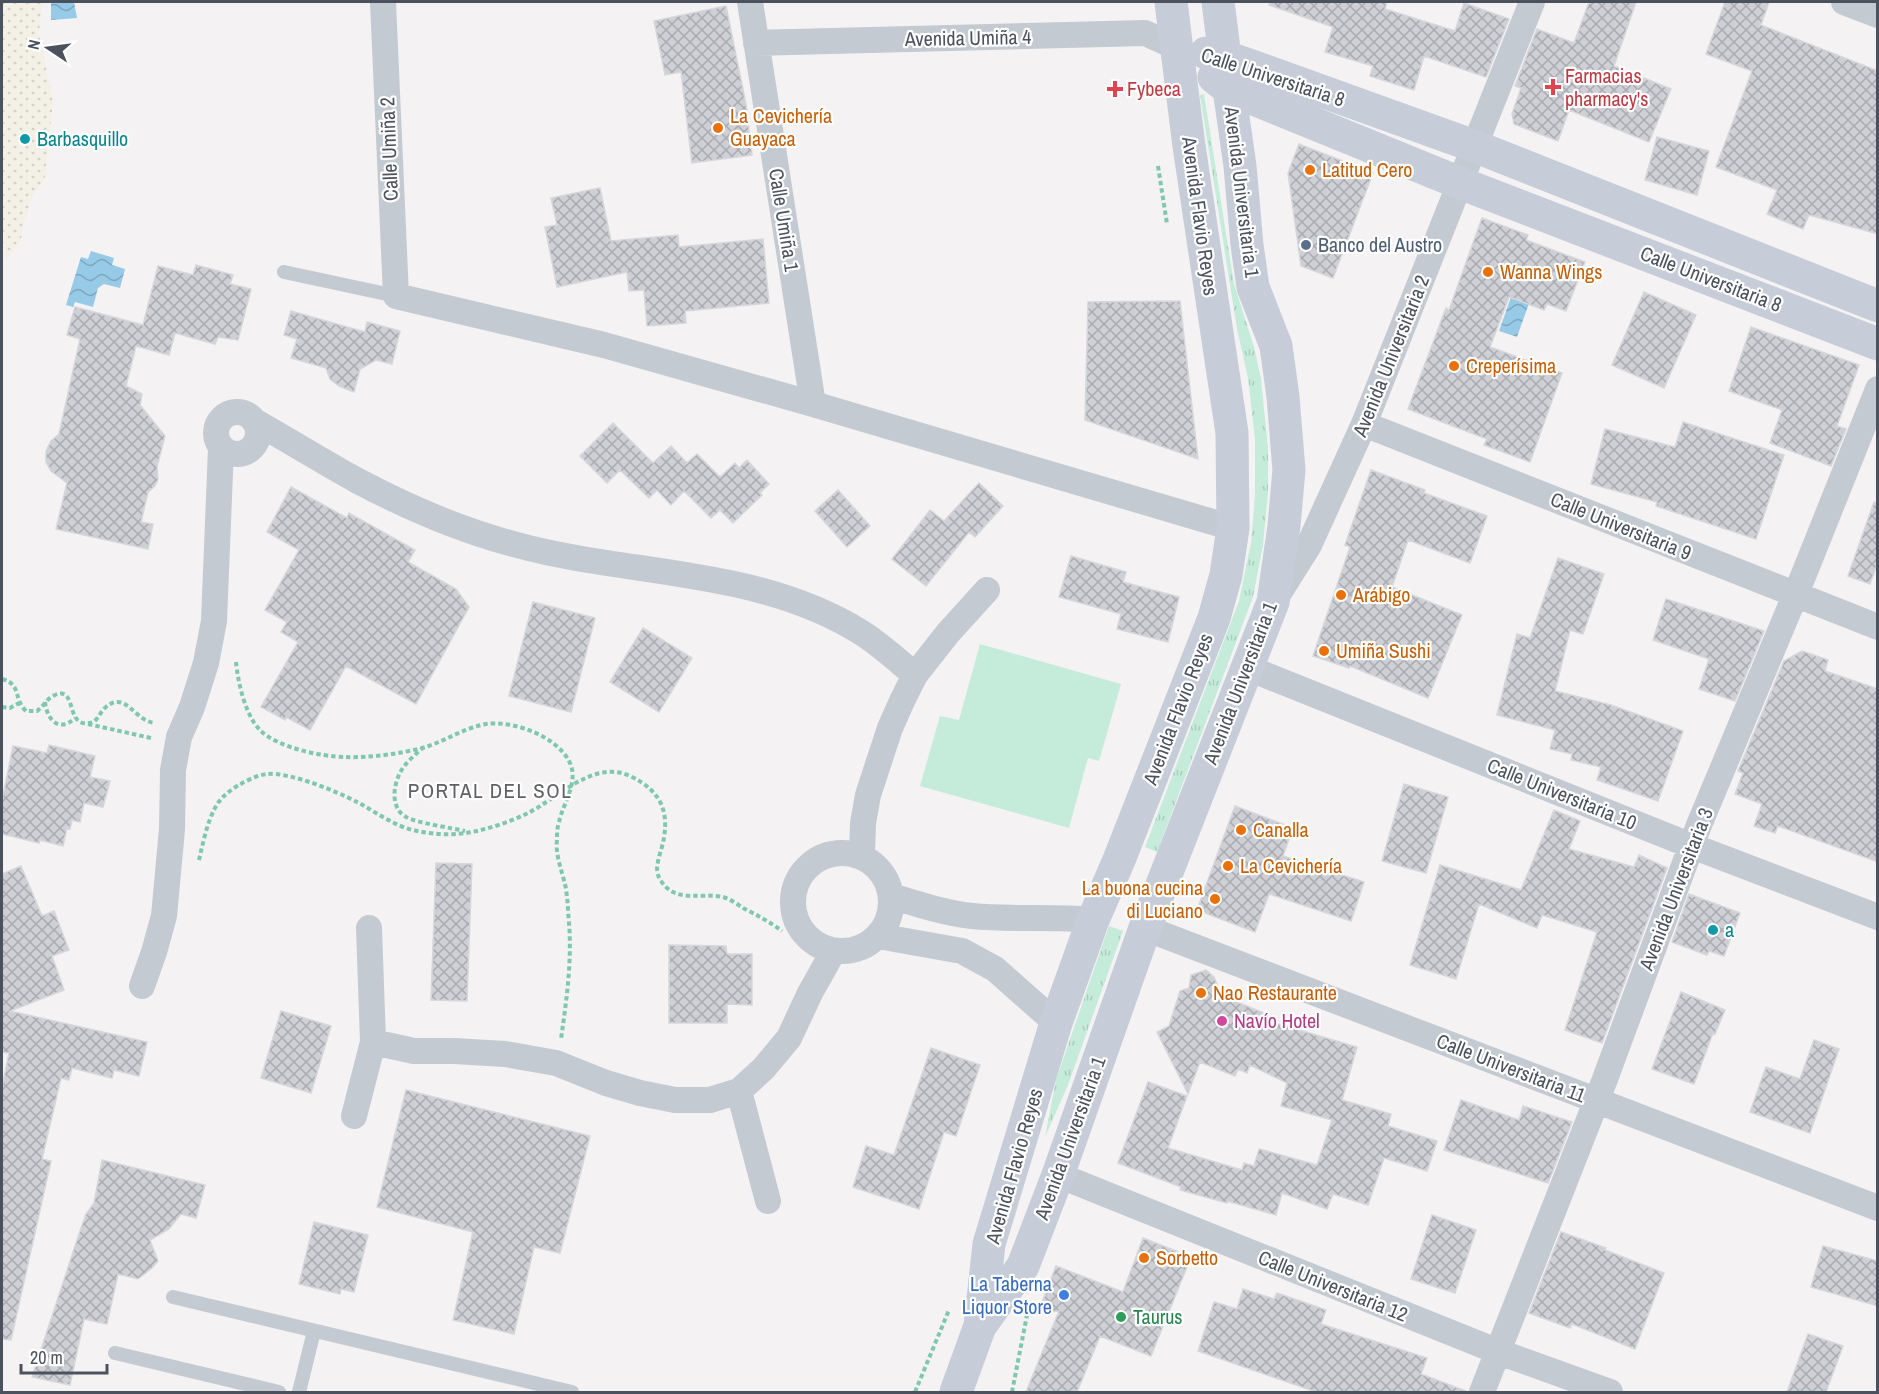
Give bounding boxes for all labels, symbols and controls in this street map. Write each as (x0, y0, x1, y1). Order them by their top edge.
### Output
north arrow (18, 18, 78, 78)
street label: Avenida Umiña 4 (904, 23, 1031, 52)
text: N (22, 38, 45, 52)
street label: Calle Universitaria 8 (1198, 41, 1348, 112)
place label: Farmacias pharmacy's (1565, 62, 1648, 112)
place label: Fybeca (1127, 75, 1181, 102)
marker: Farmacias pharmacy's (1546, 80, 1560, 94)
marker: Fybeca (1108, 82, 1122, 96)
street label: Calle Umiña 2 (373, 97, 404, 201)
place label: La Cevichería Guayaca (730, 102, 832, 152)
street label: Avenida Universitaria 1 (1218, 104, 1266, 279)
marker: La Cevichería Guayaca (711, 121, 725, 135)
place label: Barbasquillo (37, 125, 128, 152)
marker: Barbasquillo (18, 132, 32, 146)
street label: Avenida Flavio Reyes (1176, 134, 1225, 297)
place label: Latitud Cero (1322, 156, 1412, 183)
marker: Latitud Cero (1303, 163, 1317, 177)
street label: Calle Umiña 1 (763, 166, 806, 273)
place label: Banco del Austro (1318, 231, 1442, 258)
marker: Banco del Austro (1299, 238, 1313, 252)
street label: Calle Universitaria 8 (1637, 239, 1786, 318)
place label: Wanna Wings (1500, 258, 1602, 285)
marker: Wanna Wings (1481, 265, 1495, 279)
street label: Avenida Universitaria 2 (1345, 271, 1435, 442)
place label: Creperísima (1466, 352, 1556, 379)
marker: Creperísima (1447, 359, 1461, 373)
street label: Calle Universitaria 9 (1547, 485, 1696, 566)
place label: Arábigo (1352, 581, 1410, 608)
marker: Arábigo (1334, 588, 1348, 602)
street label: Avenida Universitaria 1 (1196, 598, 1283, 769)
street label: Avenida Flavio Reyes (1136, 629, 1219, 789)
place label: Umiña Sushi (1336, 637, 1431, 664)
marker: Umiña Sushi (1317, 644, 1331, 658)
street label: Calle Universitaria 10 (1484, 751, 1641, 836)
district label: PORTAL DEL SOL (408, 776, 572, 805)
street label: Avenida Universitaria 3 (1632, 804, 1719, 975)
place label: Canalla (1253, 816, 1309, 843)
marker: Canalla (1234, 823, 1248, 837)
place label: La Cevichería (1240, 852, 1342, 879)
marker: La Cevichería (1221, 859, 1235, 873)
place label: La buona cucina di Luciano (1082, 874, 1203, 924)
marker: La buona cucina di Luciano (1208, 892, 1222, 906)
place label: a (1725, 916, 1734, 943)
marker: a (1706, 923, 1720, 937)
place label: Nao Restaurante (1213, 979, 1337, 1006)
marker: Nao Restaurante (1194, 986, 1208, 1000)
place label: Navío Hotel (1234, 1007, 1320, 1034)
marker: Navío Hotel (1215, 1014, 1229, 1028)
street label: Calle Universitaria 11 (1433, 1027, 1589, 1108)
street label: Avenida Universitaria 1 (1027, 1052, 1112, 1224)
street label: Avenida Flavio Reyes (978, 1085, 1049, 1248)
street label: Calle Universitaria 12 (1255, 1243, 1412, 1328)
place label: Sorbetto (1156, 1244, 1218, 1271)
marker: Sorbetto (1137, 1251, 1151, 1265)
place label: La Taberna Liquor Store (962, 1270, 1052, 1320)
marker: La Taberna Liquor Store (1057, 1288, 1071, 1302)
place label: Taurus (1133, 1303, 1183, 1330)
marker: Taurus (1114, 1310, 1128, 1324)
scale bar (21, 1337, 106, 1375)
text: 20 m (30, 1345, 63, 1370)

